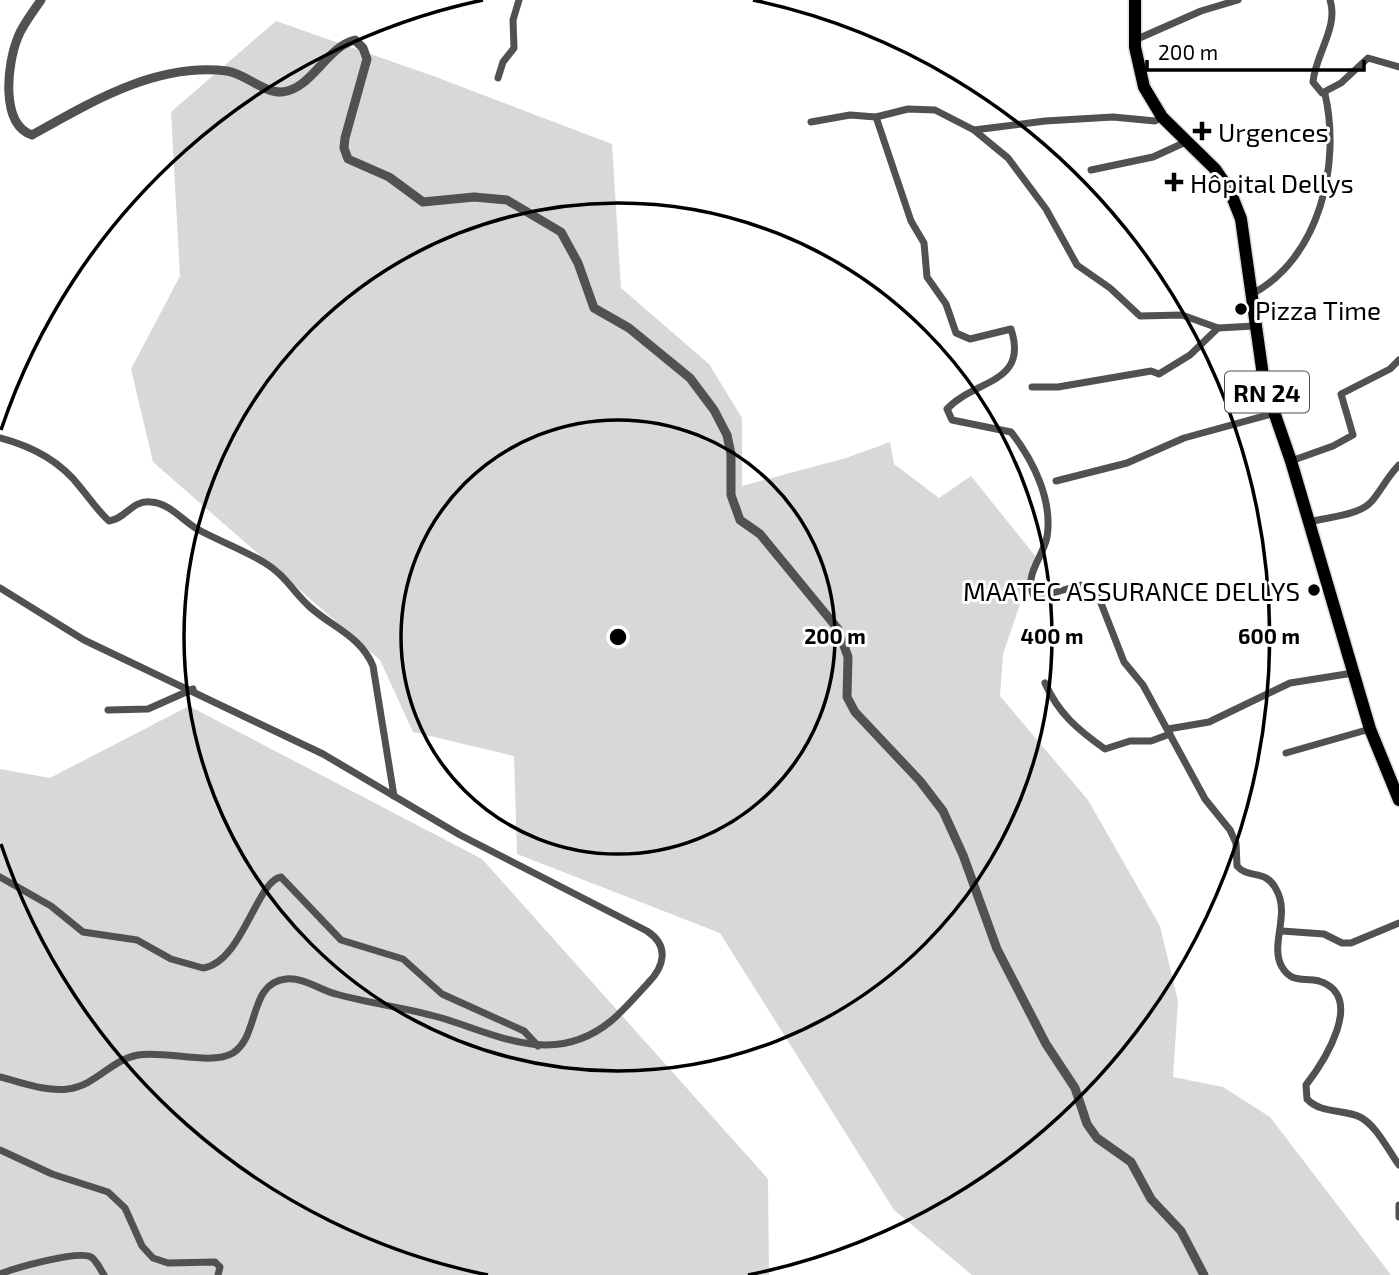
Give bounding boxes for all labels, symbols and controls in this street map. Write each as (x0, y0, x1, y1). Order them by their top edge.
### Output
scale bar (1147, 28, 1364, 72)
text: 200 m (1158, 39, 1218, 64)
place label: Urgences (1218, 116, 1329, 147)
marker: Urgences (1192, 121, 1212, 141)
place label: Hôpital Dellys (1190, 167, 1354, 198)
marker: Hôpital Dellys (1164, 172, 1184, 192)
place label: Pizza Time (1255, 294, 1381, 325)
marker: Pizza Time (1233, 301, 1249, 317)
road number: RN 24 (1225, 372, 1309, 412)
place label: MAATEC ASSURANCE DELLYS (963, 575, 1300, 606)
marker: MAATEC ASSURANCE DELLYS (1306, 582, 1322, 598)
text: 200 m (804, 623, 866, 648)
text: 400 m (1021, 623, 1083, 648)
text: 600 m (1238, 623, 1300, 648)
centre of rings (606, 625, 630, 649)

